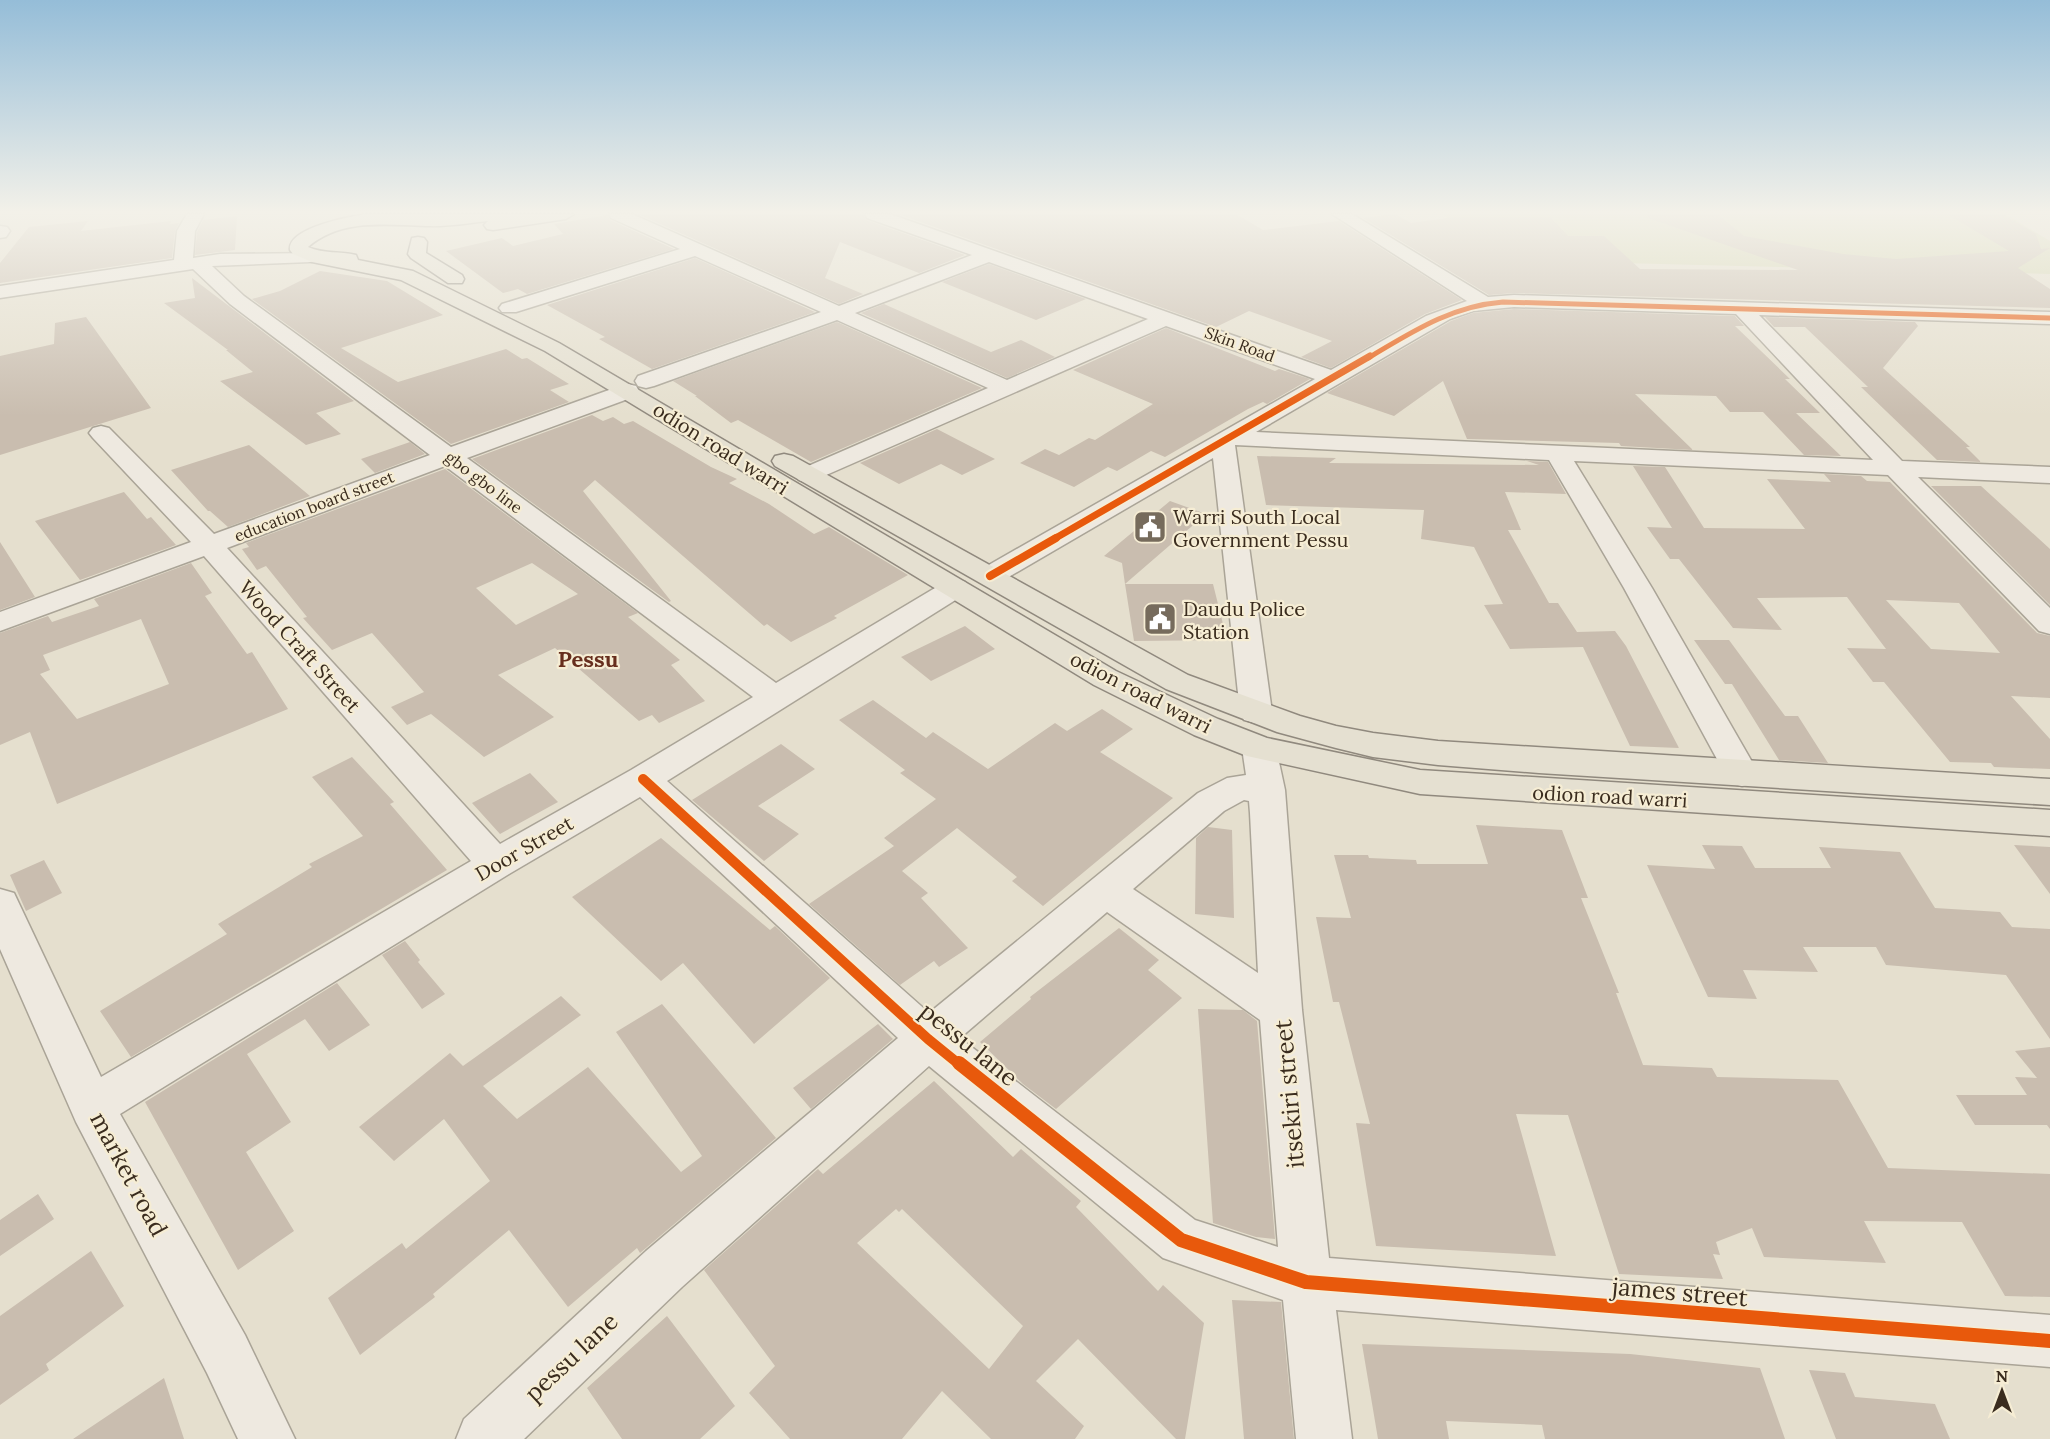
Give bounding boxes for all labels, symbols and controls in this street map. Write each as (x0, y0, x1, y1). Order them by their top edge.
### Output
street label: Skin Road (1202, 322, 1278, 366)
street label: odion road warri (649, 396, 793, 500)
street label: gbo gbo line (441, 446, 527, 518)
street label: education board street (231, 466, 397, 546)
place label: Warri South Local Government Pessu (1173, 504, 1348, 552)
public building icon: Warri South Local Government Pessu (1132, 509, 1168, 545)
street label: Wood Craft Street (234, 575, 366, 717)
place label: Daudu Police Station (1183, 596, 1305, 644)
public building icon: Daudu Police Station (1142, 601, 1178, 637)
district label: Pessu (558, 645, 619, 673)
street label: odion road warri (1066, 646, 1216, 738)
street label: odion road warri (1532, 779, 1688, 813)
street label: Door Street (471, 810, 578, 886)
street label: pessu lane (914, 995, 1024, 1093)
street label: itsekiri street (1267, 1018, 1311, 1170)
street label: market road (83, 1107, 175, 1241)
street label: james street (1608, 1270, 1750, 1313)
street label: pessu lane (518, 1306, 624, 1408)
north arrow (1972, 1361, 2032, 1421)
text: N (1996, 1366, 2008, 1386)

